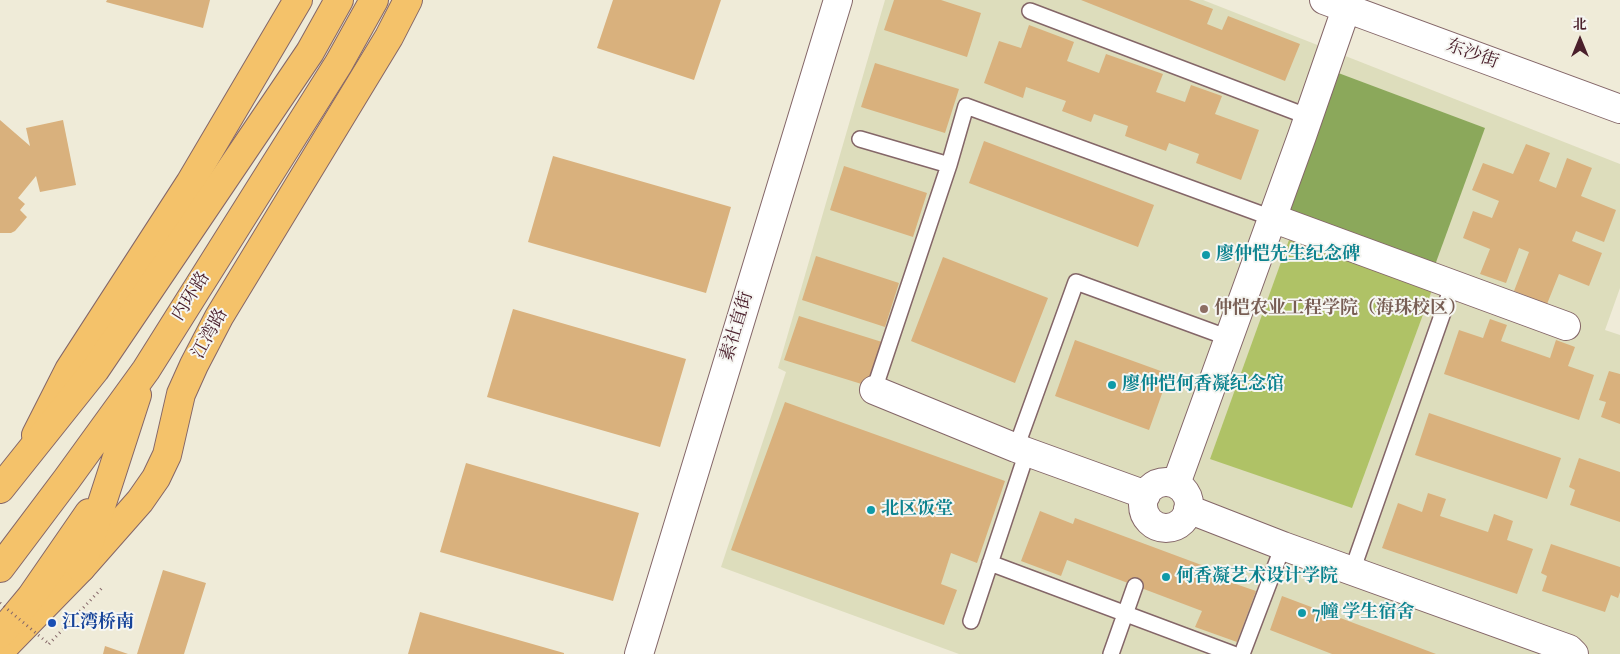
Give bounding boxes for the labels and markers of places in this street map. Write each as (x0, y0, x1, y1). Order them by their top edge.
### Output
place label: 廖仲恺先生纪念碑 (1216, 244, 1360, 266)
marker: 廖仲恺先生纪念碑 (1200, 249, 1212, 261)
place label: 仲恺农业工程学院（海珠校区） (1214, 298, 1466, 320)
marker: 仲恺农业工程学院（海珠校区） (1198, 303, 1210, 315)
place label: 廖仲恺何香凝纪念馆 (1122, 374, 1284, 396)
marker: 廖仲恺何香凝纪念馆 (1106, 379, 1118, 391)
place label: 北区饭堂 (881, 499, 953, 521)
marker: 北区饭堂 (865, 504, 877, 516)
place label: 何香凝艺术设计学院 (1176, 566, 1338, 588)
marker: 何香凝艺术设计学院 (1160, 571, 1172, 583)
place label: 7幢 学生宿舍 (1312, 602, 1414, 624)
marker: 7幢 学生宿舍 (1296, 607, 1308, 619)
place label: 江湾桥南 (62, 612, 134, 634)
marker: 江湾桥南 (46, 617, 58, 629)

